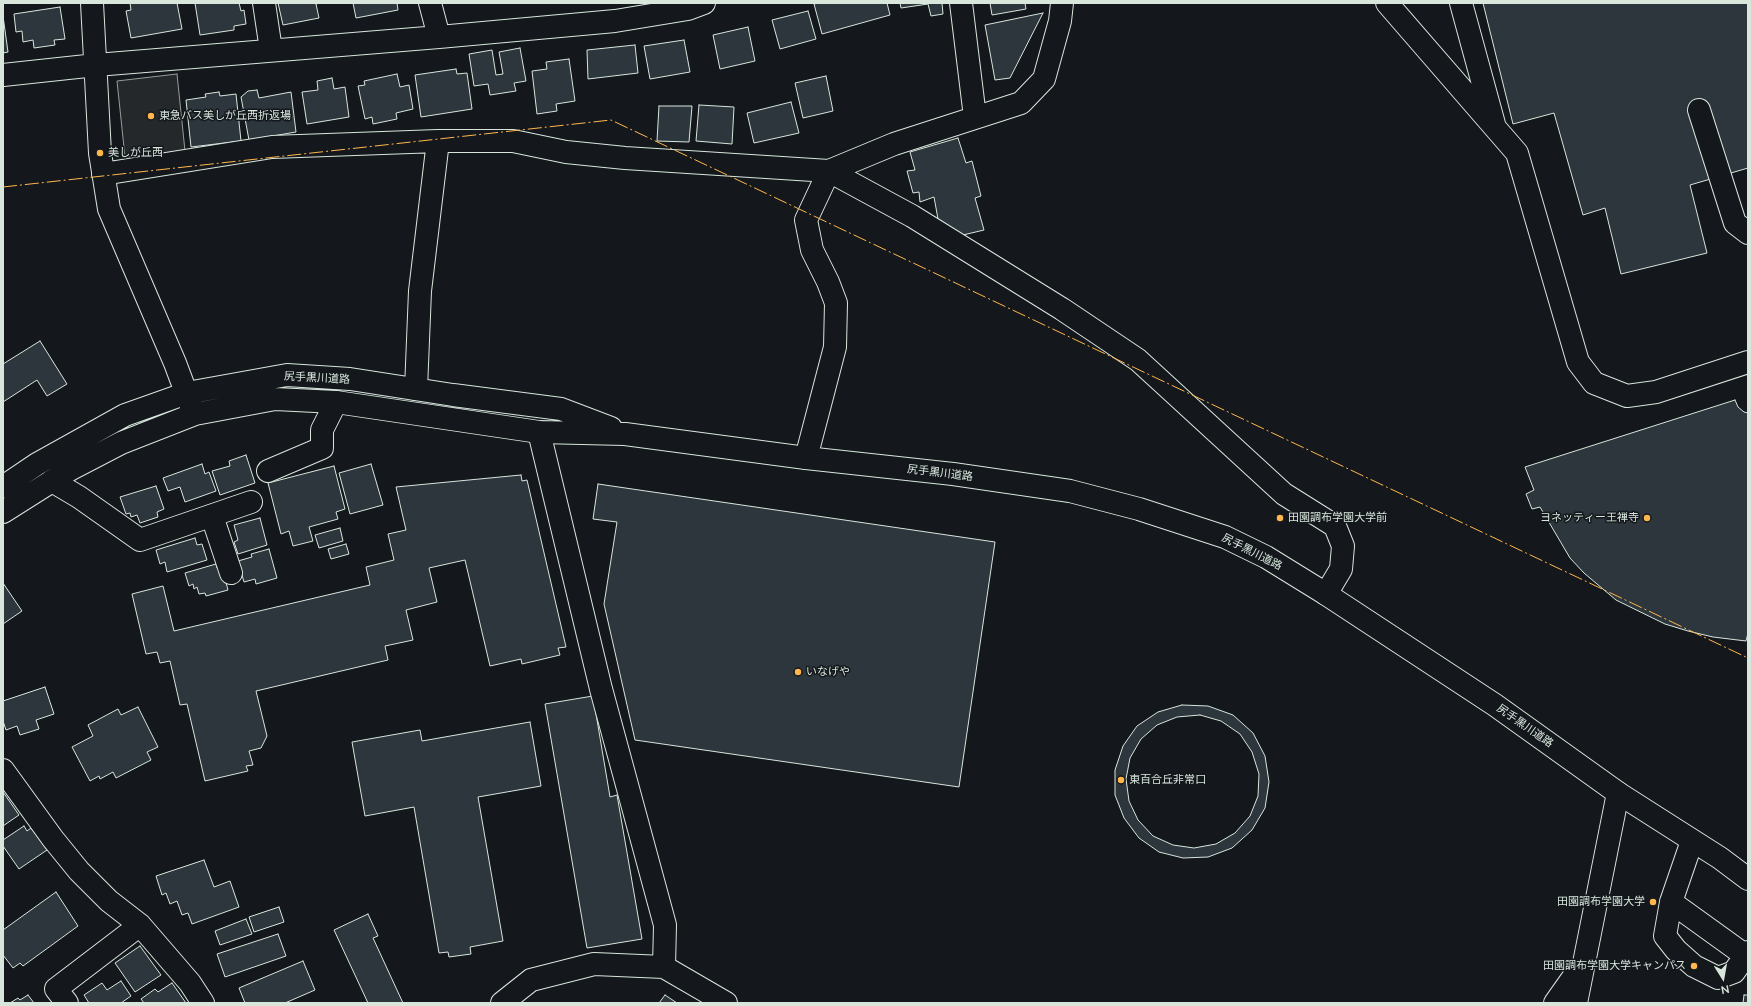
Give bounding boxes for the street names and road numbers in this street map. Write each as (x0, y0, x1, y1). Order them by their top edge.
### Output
street label: 尻手黒川道路 (284, 370, 350, 386)
street label: 尻手黒川道路 (906, 462, 974, 484)
street label: 尻手黒川道路 (1220, 531, 1284, 573)
street label: 尻手黒川道路 (1494, 702, 1556, 750)

